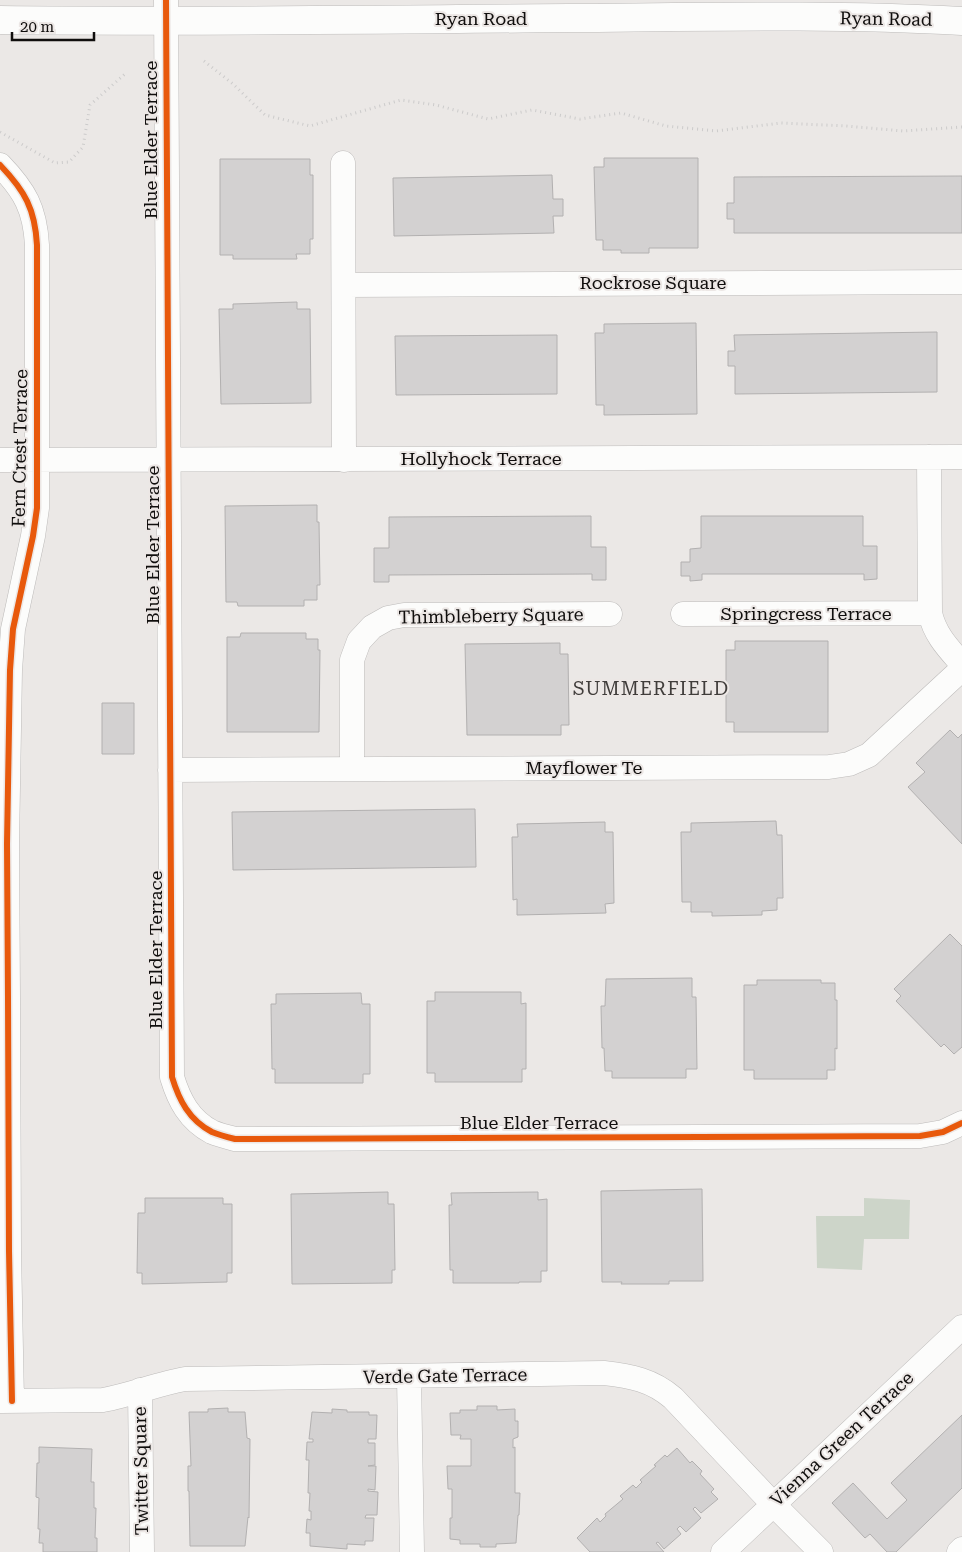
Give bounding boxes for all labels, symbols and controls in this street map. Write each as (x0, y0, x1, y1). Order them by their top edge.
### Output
street label: Ryan Road (840, 7, 933, 30)
street label: Ryan Road (435, 8, 528, 29)
scale bar (12, 10, 95, 42)
text: 20 m (20, 18, 55, 36)
street label: Blue Elder Terrace (140, 61, 161, 219)
street label: Rockrose Square (580, 272, 727, 293)
street label: Fern Crest Terrace (8, 369, 31, 527)
street label: Hollyhock Terrace (400, 448, 562, 469)
street label: Blue Elder Terrace (142, 466, 163, 624)
street label: Thimbleberry Square (398, 603, 584, 628)
street label: Springcress Terrace (720, 603, 892, 624)
district label: SUMMERFIELD (573, 677, 729, 700)
street label: Mayflower Te (526, 757, 643, 778)
street label: Blue Elder Terrace (145, 871, 166, 1029)
street label: Blue Elder Terrace (460, 1112, 618, 1133)
street label: Verde Gate Terrace (363, 1364, 527, 1387)
street label: Vienna Green Terrace (766, 1367, 918, 1510)
street label: Twitter Square (129, 1406, 152, 1536)

